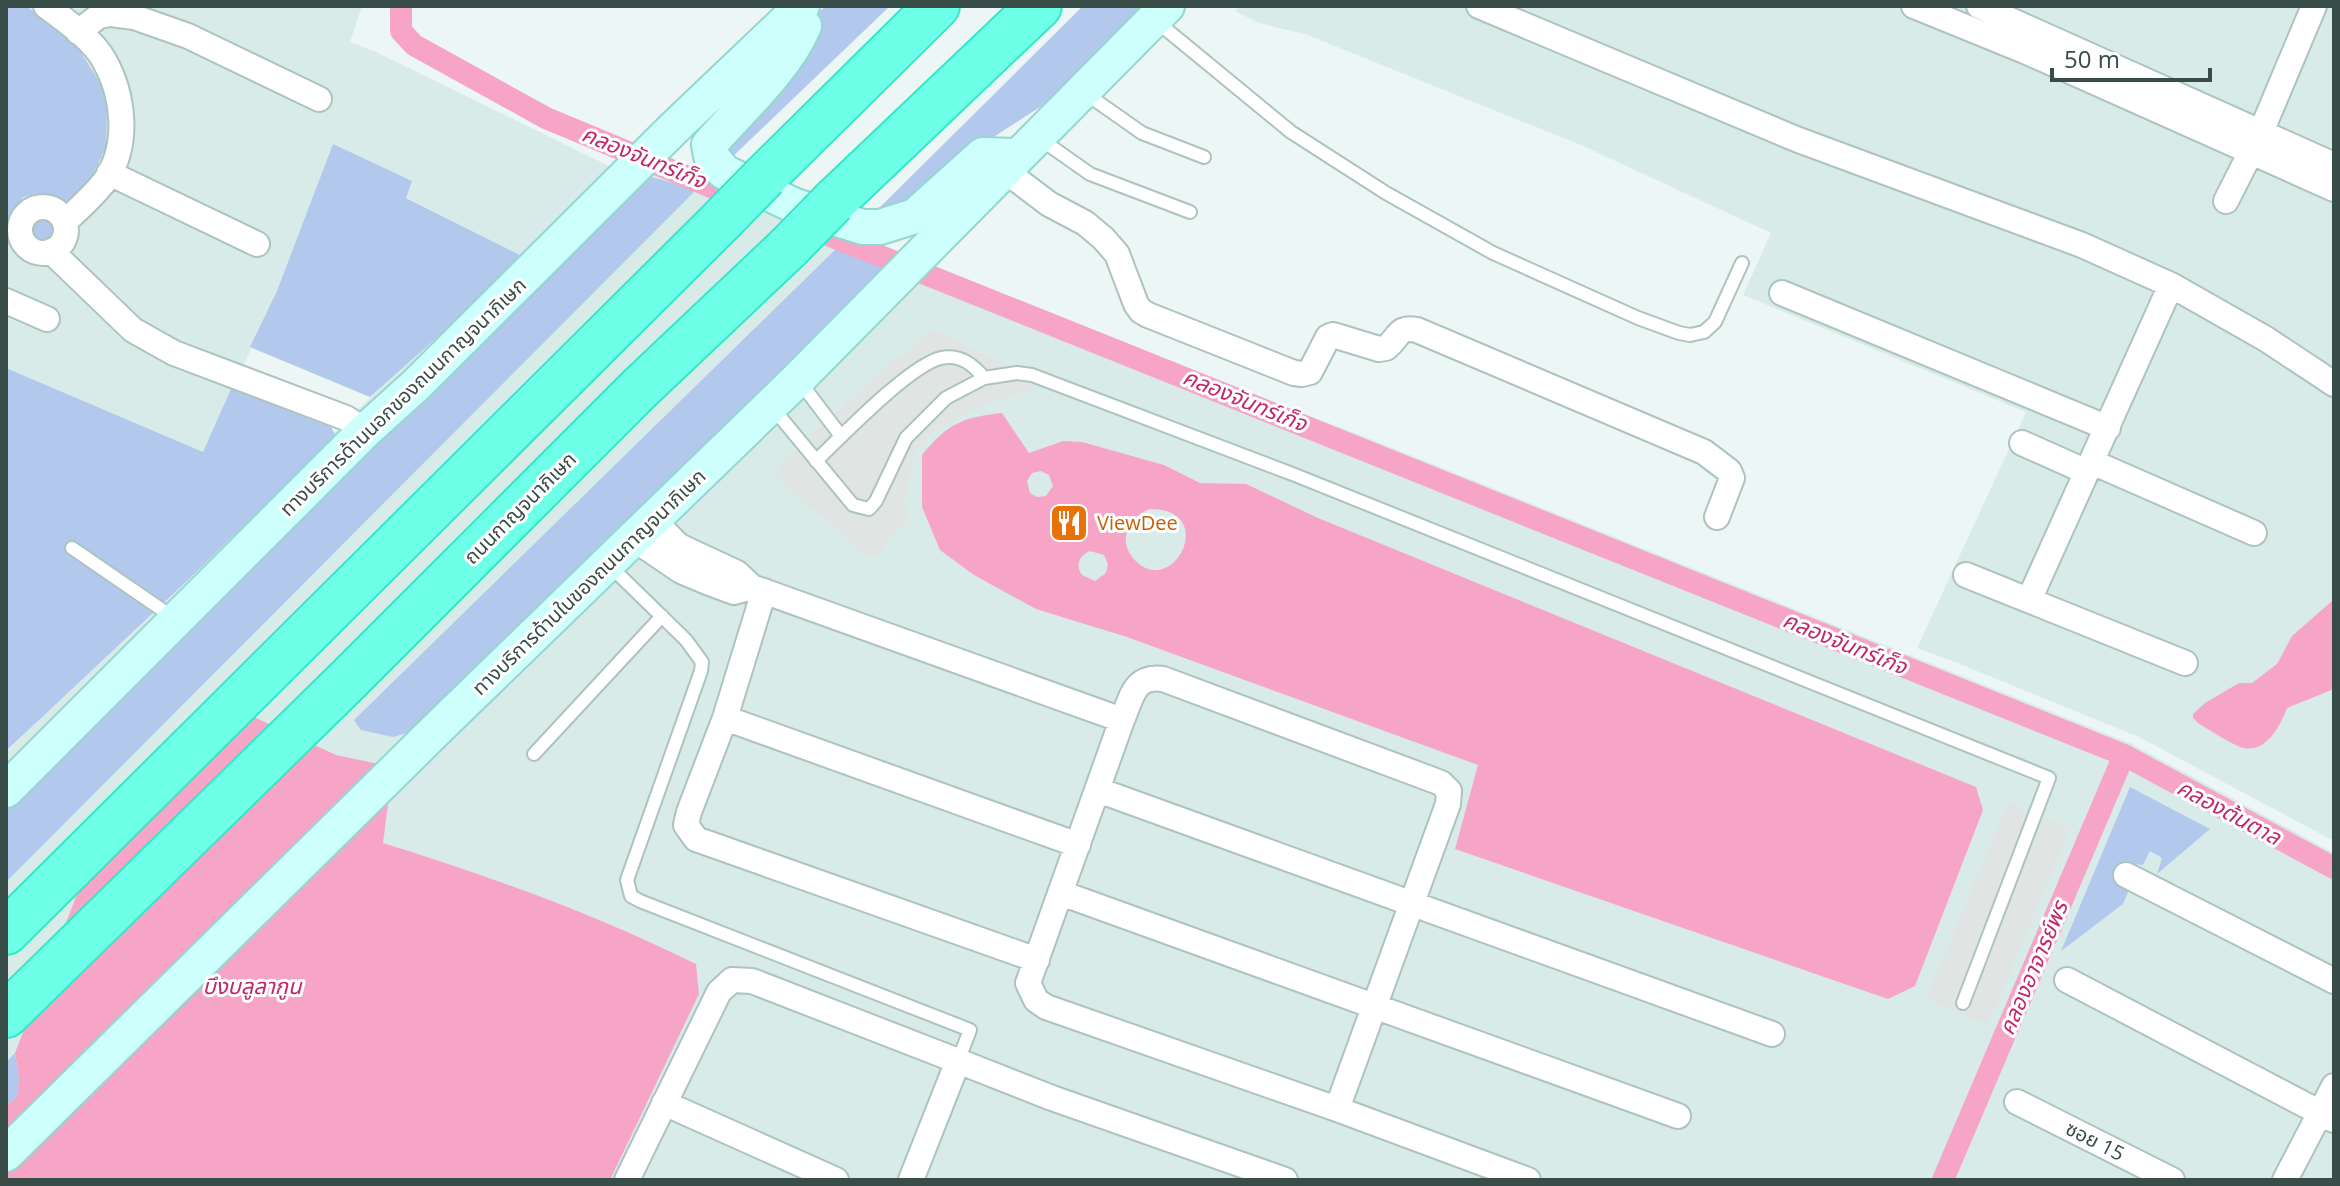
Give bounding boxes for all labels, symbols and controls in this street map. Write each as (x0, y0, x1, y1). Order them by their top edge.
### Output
scale bar (2052, 32, 2210, 82)
text: 50 m (2064, 42, 2120, 75)
water label: คลองจันทร์เก็จ (578, 118, 712, 195)
street label: ทางบริการด้านนอกของถนนกาญจนาภิเษก (275, 273, 531, 521)
water label: คลองจันทร์เก็จ (1179, 361, 1313, 438)
street label: ถนนกาญจนาภิเษก (459, 447, 581, 569)
street label: ทางบริการด้านในของถนนกาญจนาภิเษก (466, 463, 711, 701)
restaurant icon: ViewDee (1048, 502, 1090, 544)
place label: ViewDee (1097, 509, 1178, 536)
water label: คลองจันทร์เก็จ (1779, 604, 1913, 681)
water label: คลองต้นตาล (2172, 771, 2288, 852)
water label: คลองอาจารย์พร (1990, 894, 2075, 1039)
water label: บึงบลูลากูน (202, 970, 303, 1000)
street label: ซอย 15 (2061, 1114, 2129, 1167)

